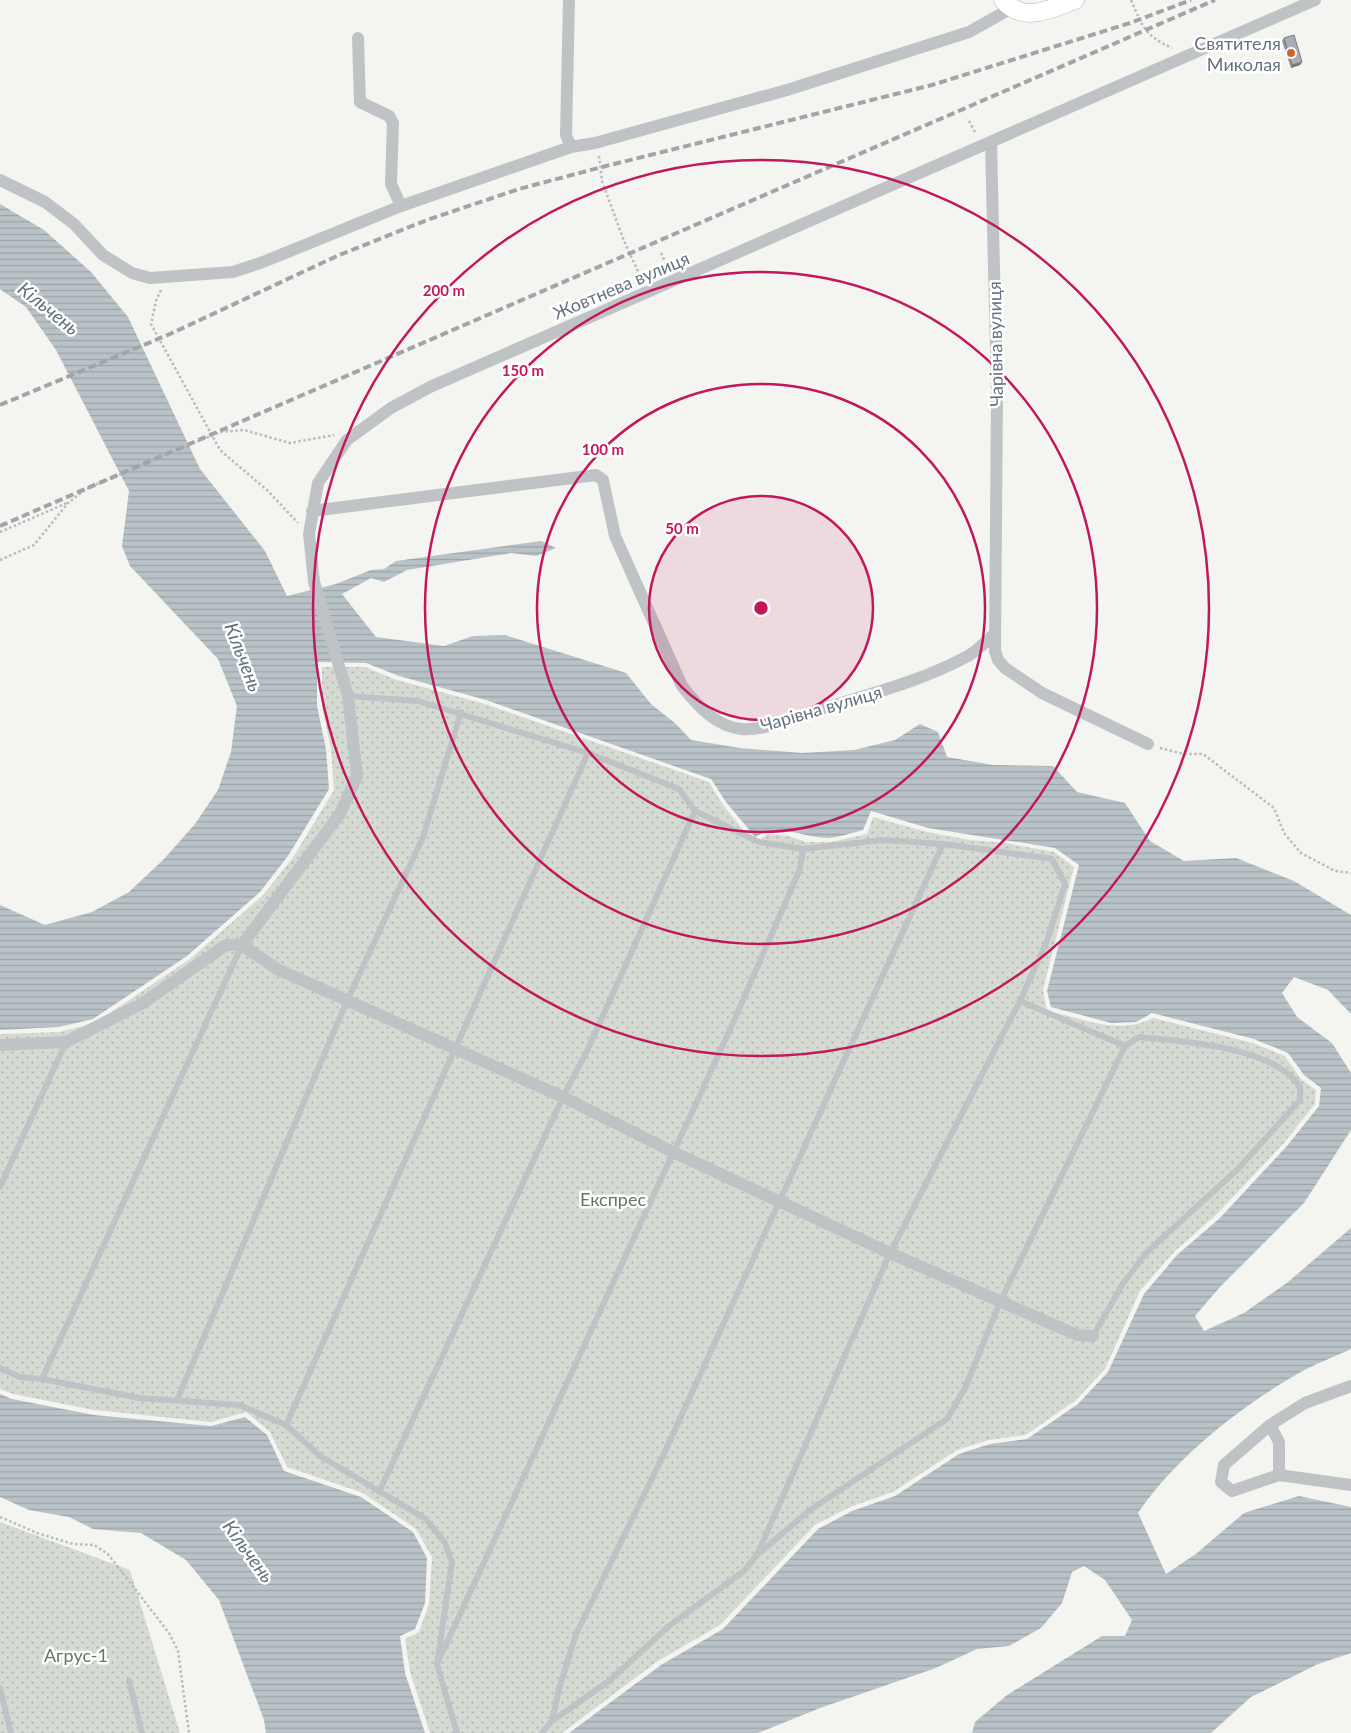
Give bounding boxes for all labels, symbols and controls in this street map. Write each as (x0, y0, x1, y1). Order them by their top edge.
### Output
place label: Святителя Миколая (1194, 32, 1281, 75)
marker: Святителя Миколая (1285, 47, 1297, 59)
street label: Жовтнева вулиця (549, 246, 693, 324)
water label: Кільчень (14, 276, 84, 340)
text: 200 m (423, 281, 465, 299)
street label: Чарівна вулиця (983, 281, 1007, 407)
text: 150 m (502, 361, 544, 379)
text: 100 m (582, 440, 624, 458)
text: 50 m (665, 519, 699, 537)
centre of rings (752, 599, 770, 617)
water label: Кільчень (220, 619, 268, 695)
street label: Чарівна вулиця (758, 680, 884, 736)
park label: Експрес (580, 1188, 646, 1210)
water label: Кільчень (219, 1515, 279, 1587)
park label: Агрус-1 (44, 1644, 108, 1666)

